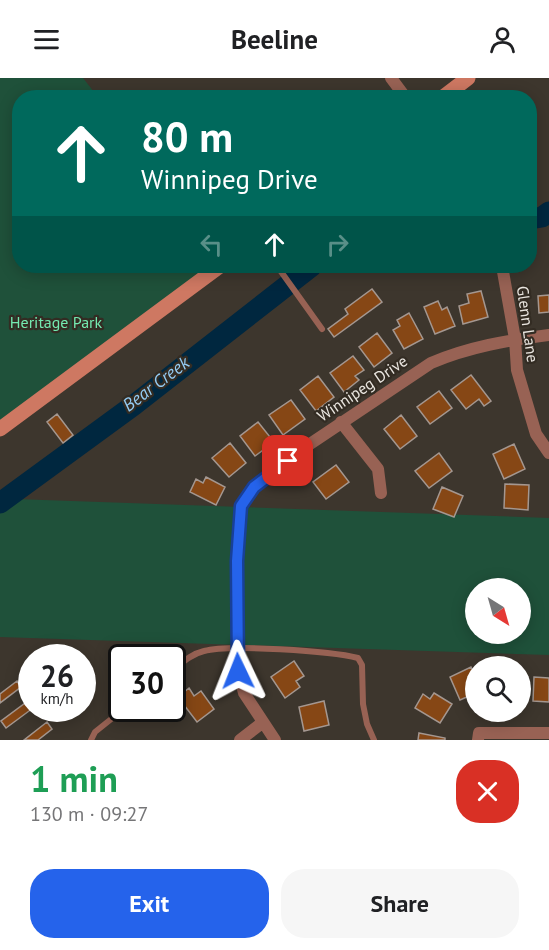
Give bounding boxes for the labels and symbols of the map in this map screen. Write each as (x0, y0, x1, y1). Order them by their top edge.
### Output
street label: Glenn Lane (513, 284, 543, 364)
park label: Heritage Park (10, 312, 103, 332)
water label: Bear Creek (118, 350, 194, 416)
street label: Winnipeg Drive (313, 350, 411, 426)
pin (262, 435, 313, 486)
north arrow (465, 578, 531, 644)
position arrow (206, 639, 270, 703)
speed limit sign: 30 (108, 644, 186, 722)

